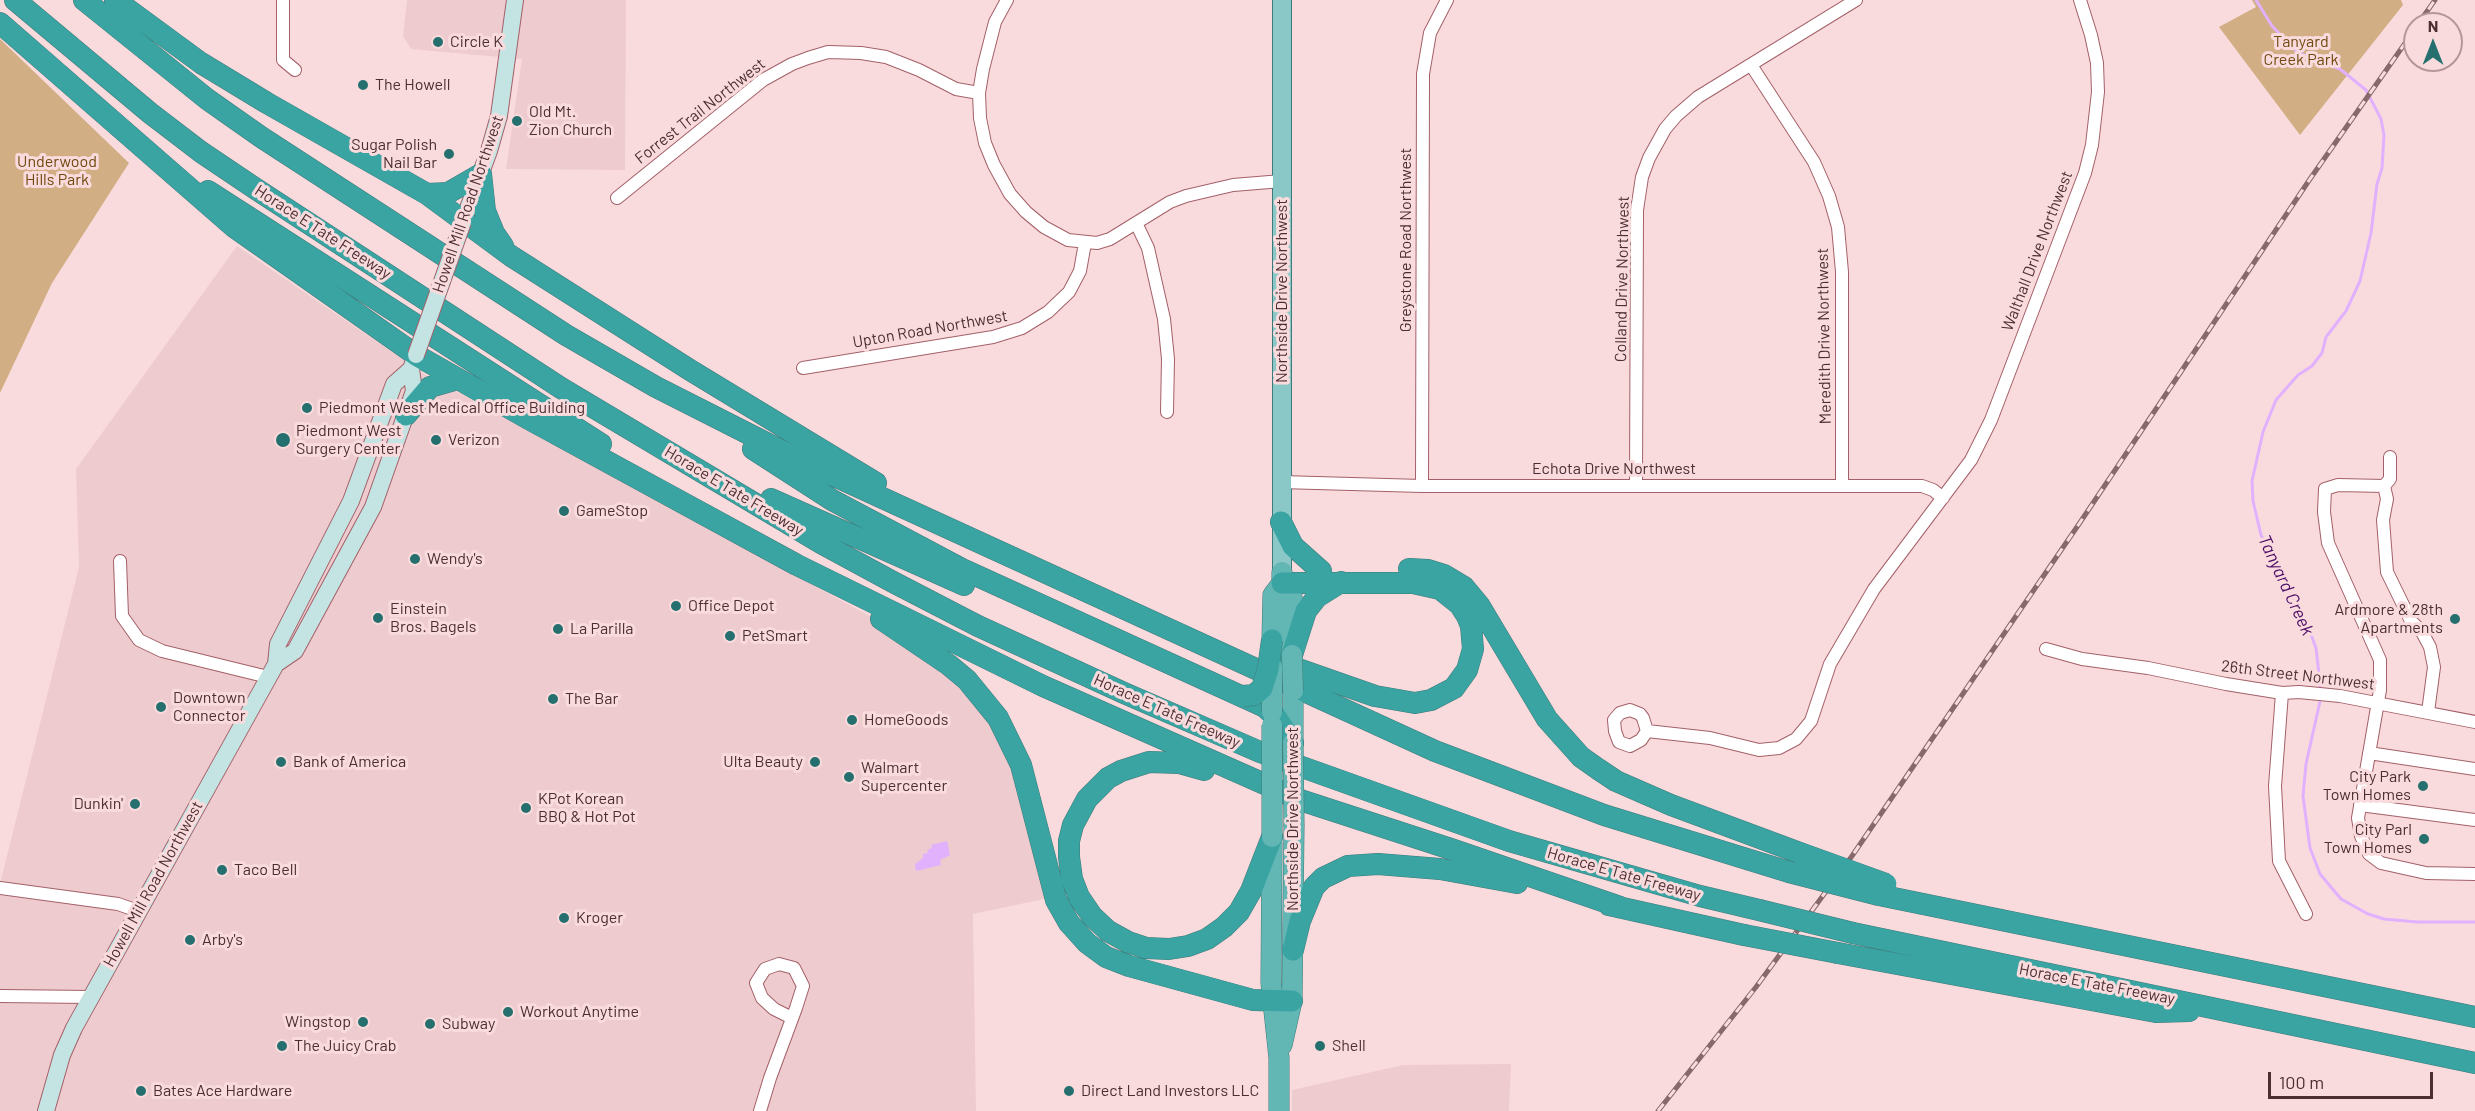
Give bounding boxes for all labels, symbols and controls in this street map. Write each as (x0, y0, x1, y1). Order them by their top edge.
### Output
north arrow (2403, 12, 2463, 72)
text: N (2428, 16, 2438, 35)
place label: Circle K (450, 32, 503, 52)
park label: Tanyard Creek Park (2263, 32, 2339, 70)
marker: Circle K (431, 35, 445, 49)
street label: Forrest Trail Northwest (631, 54, 769, 168)
place label: The Howell (375, 75, 450, 95)
marker: The Howell (356, 78, 370, 92)
place label: Old Mt. Zion Church (529, 102, 612, 140)
street label: Howell Mill Road Northwest (428, 113, 508, 295)
marker: Old Mt. Zion Church (510, 114, 524, 128)
place label: Sugar Polish Nail Bar (351, 135, 437, 173)
marker: Sugar Polish Nail Bar (442, 147, 456, 161)
street label: Greystone Road Northwest (1396, 148, 1416, 332)
park label: Underwood Hills Park (17, 152, 97, 190)
street label: Walthall Drive Northwest (1998, 168, 2076, 334)
street label: Horace E Tate Freeway (251, 181, 395, 283)
street label: Colland Drive Northwest (1611, 196, 1633, 362)
street label: Northside Drive Northwest (1272, 199, 1292, 383)
street label: Meredith Drive Northwest (1813, 248, 1835, 424)
street label: Upton Road Northwest (851, 306, 1009, 352)
place label: Piedmont West Medical Office Building (319, 398, 585, 418)
marker: Piedmont West Medical Office Building (300, 401, 314, 415)
place label: Piedmont West Surgery Center (296, 421, 401, 459)
place label: Verizon (448, 430, 500, 450)
marker: Piedmont West Surgery Center (274, 431, 292, 449)
marker: Verizon (429, 433, 443, 447)
street label: Horace E Tate Freeway (661, 442, 807, 540)
street label: Echota Drive Northwest (1532, 459, 1696, 479)
place label: GameStop (576, 501, 648, 521)
marker: GameStop (557, 504, 571, 518)
water label: Tanyard Creek (2253, 531, 2319, 639)
place label: Wendy's (427, 549, 483, 569)
marker: Wendy's (408, 552, 422, 566)
place label: Office Depot (688, 596, 775, 616)
place label: Einstein Bros. Bagels (390, 599, 476, 637)
marker: Office Depot (669, 599, 683, 613)
place label: Ardmore & 28th Apartments (2334, 600, 2443, 638)
marker: Einstein Bros. Bagels (371, 611, 385, 625)
marker: Ardmore & 28th Apartments (2448, 612, 2462, 626)
place label: La Parilla (570, 619, 634, 639)
marker: La Parilla (551, 622, 565, 636)
place label: PetSmart (742, 626, 808, 646)
marker: PetSmart (723, 629, 737, 643)
street label: 26th Street Northwest (2220, 656, 2376, 694)
street label: Horace E Tate Freeway (1091, 670, 1243, 752)
place label: Downtown Connector (173, 688, 246, 726)
place label: The Bar (565, 689, 618, 709)
marker: The Bar (546, 692, 560, 706)
marker: Downtown Connector (154, 700, 168, 714)
place label: HomeGoods (864, 710, 948, 730)
marker: HomeGoods (845, 713, 859, 727)
street label: Northside Drive Northwest (1283, 727, 1303, 911)
place label: Bank of America (293, 752, 406, 772)
place label: Ulta Beauty (723, 752, 803, 772)
marker: Bank of America (274, 755, 288, 769)
marker: Ulta Beauty (808, 755, 822, 769)
place label: Walmart Supercenter (861, 758, 947, 796)
place label: City Park Town Homes (2323, 767, 2411, 805)
marker: Walmart Supercenter (842, 770, 856, 784)
marker: City Park Town Homes (2416, 779, 2430, 793)
place label: KPot Korean BBQ & Hot Pot (538, 789, 636, 827)
place label: Dunkin' (74, 794, 123, 814)
marker: Dunkin' (128, 797, 142, 811)
street label: Howell Mill Road Northwest (99, 798, 207, 970)
marker: KPot Korean BBQ & Hot Pot (519, 801, 533, 815)
place label: City Parl Town Homes (2324, 820, 2412, 858)
marker: City Parl Town Homes (2417, 832, 2431, 846)
street label: Horace E Tate Freeway (1545, 843, 1703, 905)
place label: Taco Bell (234, 860, 297, 880)
marker: Taco Bell (215, 863, 229, 877)
place label: Kroger (576, 908, 623, 928)
marker: Kroger (557, 911, 571, 925)
place label: Arby's (202, 930, 243, 950)
marker: Arby's (183, 933, 197, 947)
street label: Horace E Tate Freeway (2017, 959, 2177, 1009)
place label: Workout Anytime (520, 1002, 639, 1022)
marker: Workout Anytime (501, 1005, 515, 1019)
place label: Wingstop (285, 1012, 351, 1032)
place label: Subway (442, 1014, 495, 1034)
marker: Wingstop (356, 1015, 370, 1029)
marker: Subway (423, 1017, 437, 1031)
place label: The Juicy Crab (294, 1036, 396, 1056)
place label: Shell (1332, 1036, 1366, 1056)
marker: The Juicy Crab (275, 1039, 289, 1053)
marker: Shell (1313, 1039, 1327, 1053)
scale bar (2271, 1060, 2436, 1098)
text: 100 m (2279, 1071, 2324, 1093)
place label: Bates Ace Hardware (153, 1081, 292, 1101)
place label: Direct Land Investors LLC (1081, 1081, 1259, 1101)
marker: Bates Ace Hardware (134, 1084, 148, 1098)
marker: Direct Land Investors LLC (1062, 1084, 1076, 1098)

